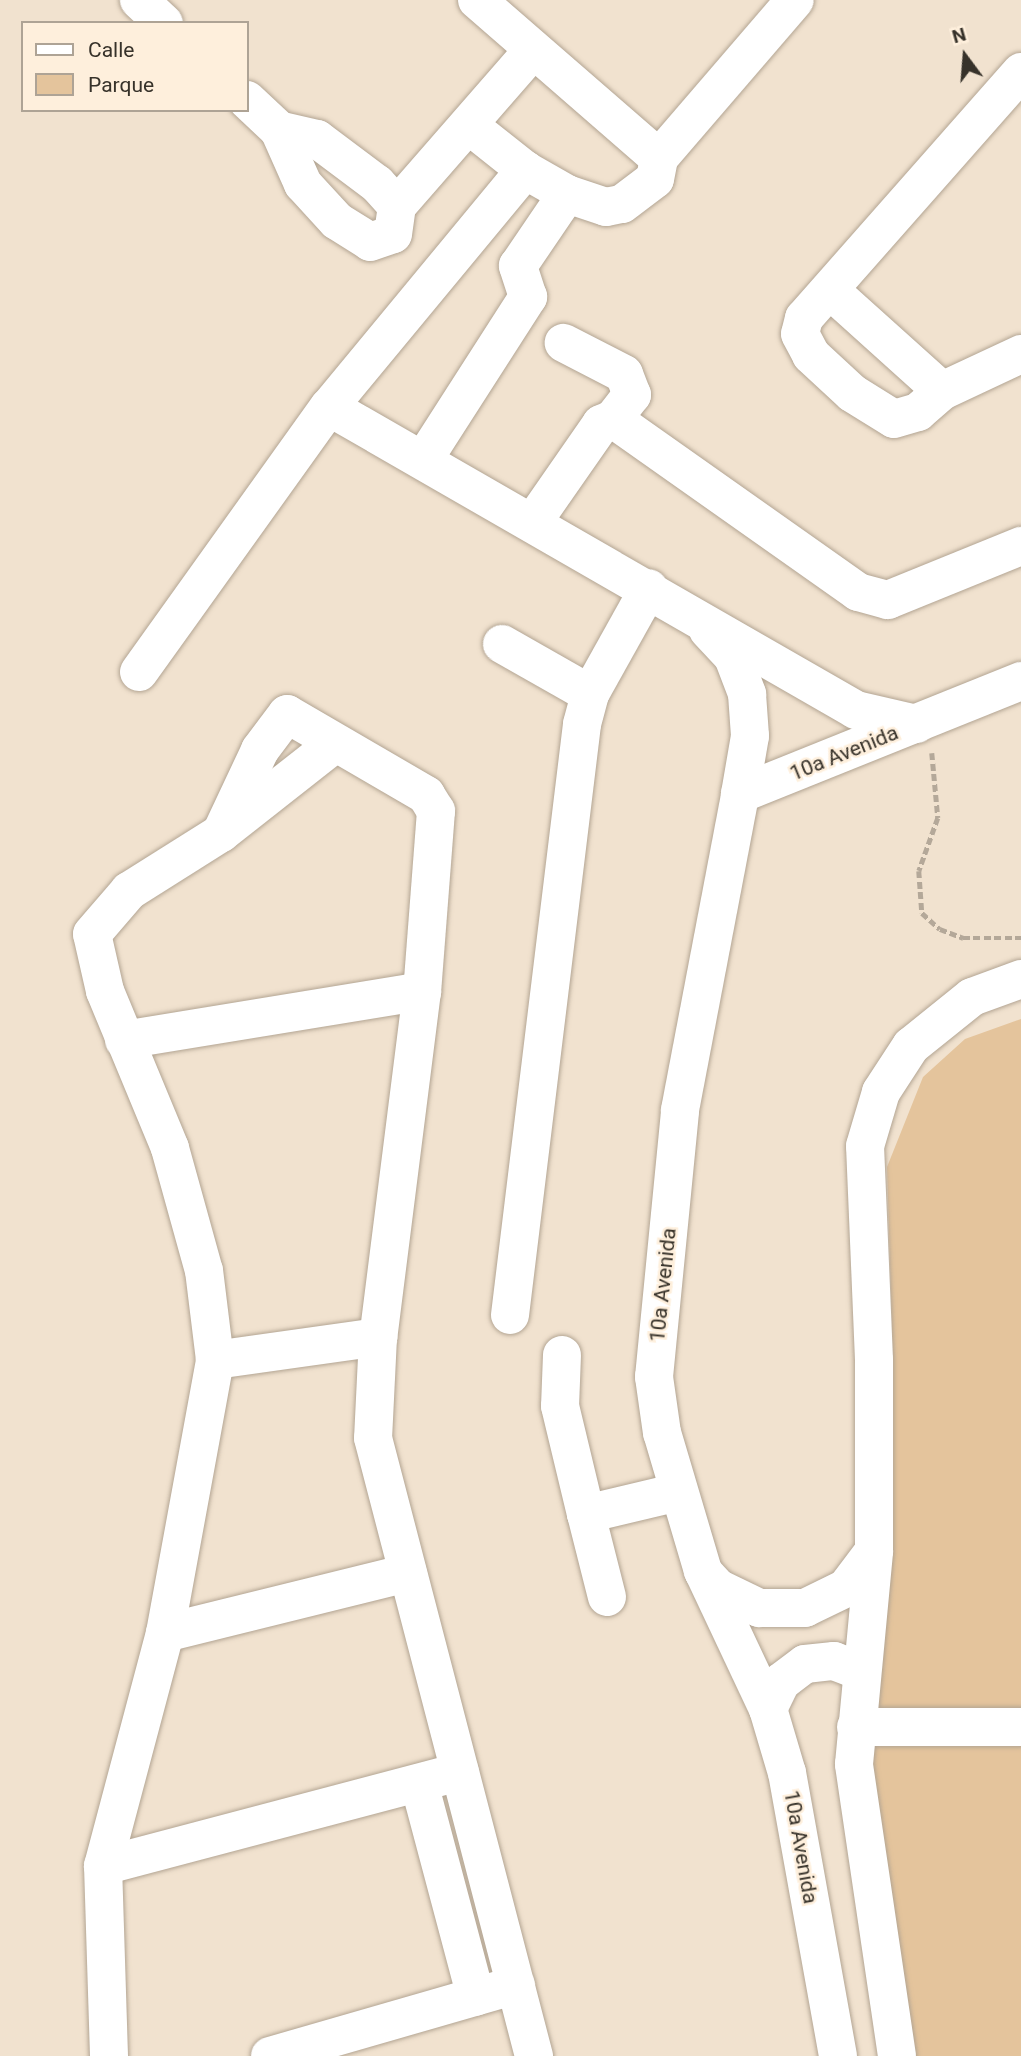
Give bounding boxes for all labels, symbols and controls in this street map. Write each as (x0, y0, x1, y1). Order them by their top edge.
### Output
legend (21, 21, 248, 112)
north arrow (930, 21, 1000, 91)
text: N (949, 22, 969, 48)
text: Calle (88, 38, 134, 62)
text: Parque (88, 73, 154, 97)
street label: 10a Avenida (786, 720, 902, 786)
street label: 10a Avenida (644, 1227, 682, 1343)
street label: 10a Avenida (779, 1788, 823, 1906)

